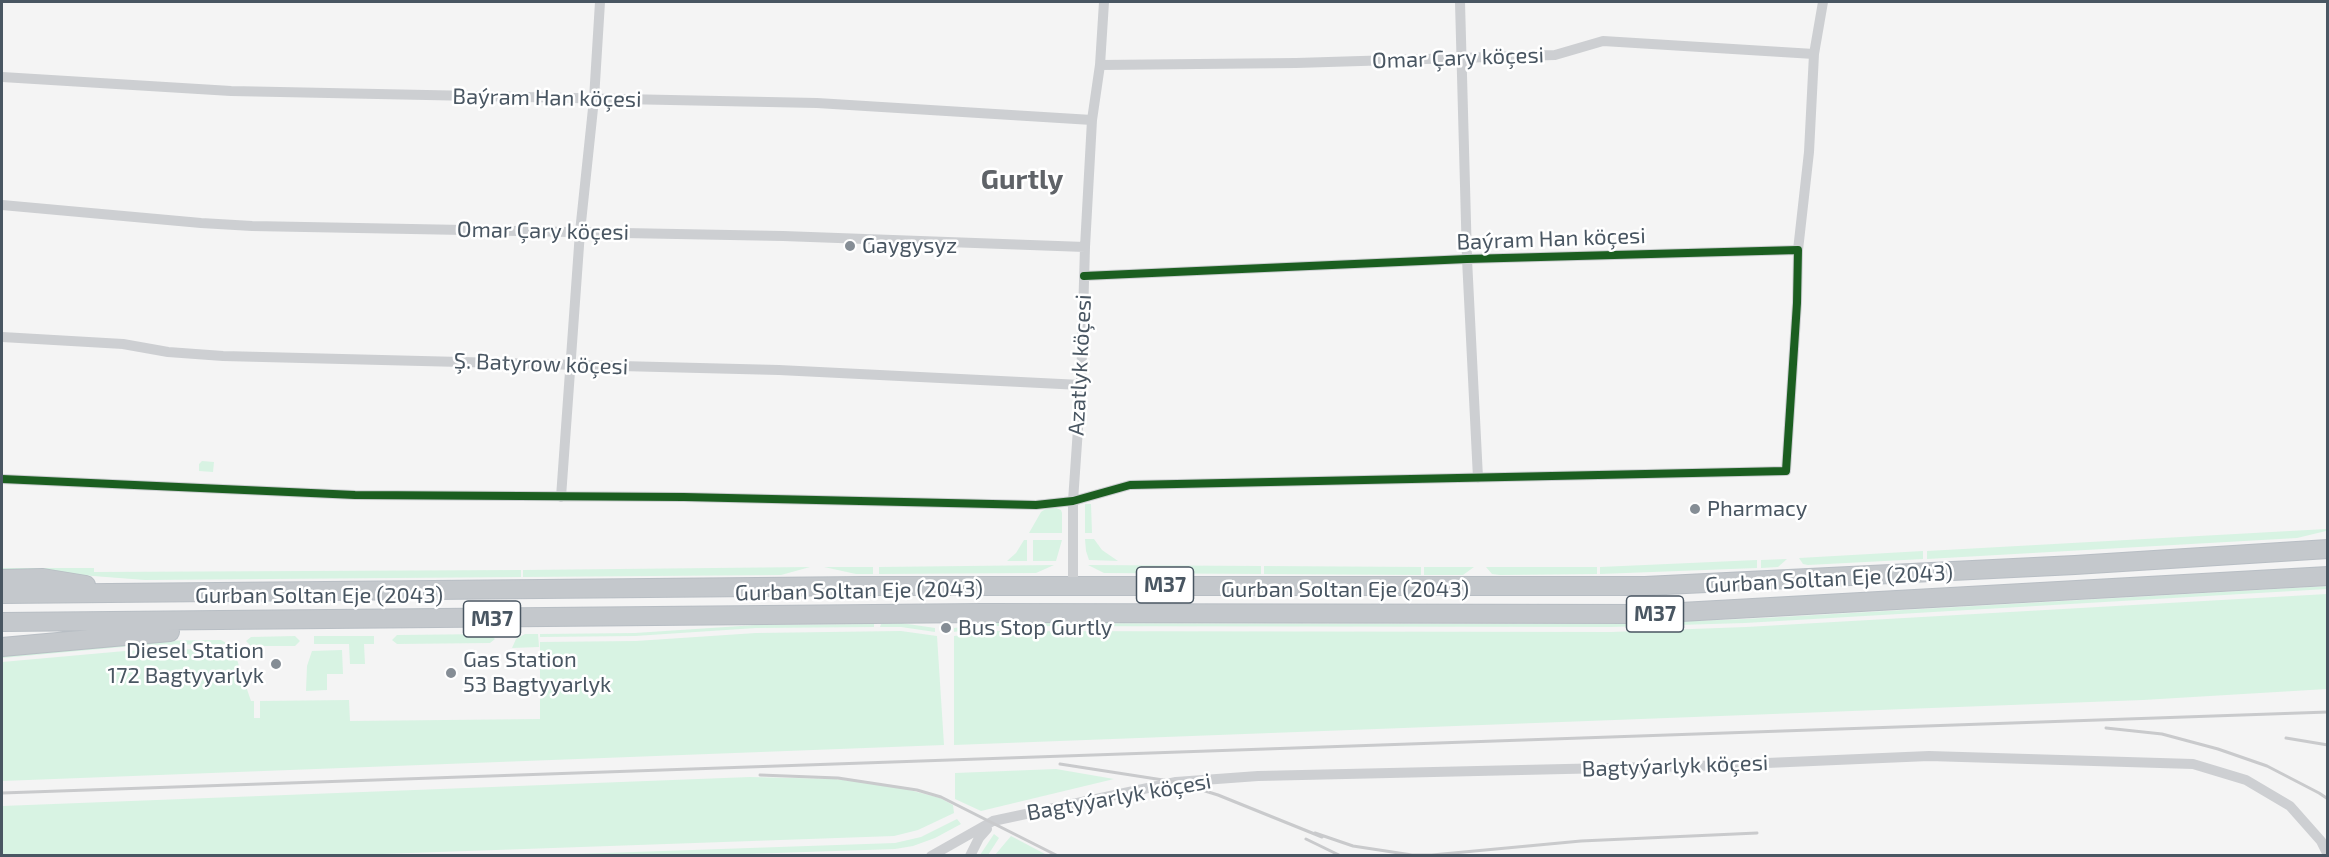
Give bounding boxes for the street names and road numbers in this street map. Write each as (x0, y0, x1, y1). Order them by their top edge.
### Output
street label: Omar Çary köçesi (1372, 42, 1544, 74)
street label: Baýram Han köçesi (452, 83, 642, 113)
street label: Omar Çary köçesi (457, 216, 629, 246)
street label: Baýram Han köçesi (1456, 223, 1646, 255)
street label: Azatlyk köçesi (1063, 294, 1097, 436)
street label: Ş. Batyrow köçesi (453, 348, 629, 380)
street label: Gurban Soltan Eje (2043) (1704, 559, 1954, 599)
road number: M37 (1136, 567, 1194, 603)
street label: Gurban Soltan Eje (2043) (735, 576, 983, 606)
street label: Gurban Soltan Eje (2043) (1221, 577, 1469, 603)
street label: Gurban Soltan Eje (2043) (195, 583, 443, 609)
road number: M37 (1626, 596, 1684, 632)
road number: M37 (464, 601, 520, 637)
street label: Bagtyýarlyk köçesi (1581, 750, 1769, 782)
street label: Bagtyýarlyk köçesi (1025, 768, 1213, 826)

